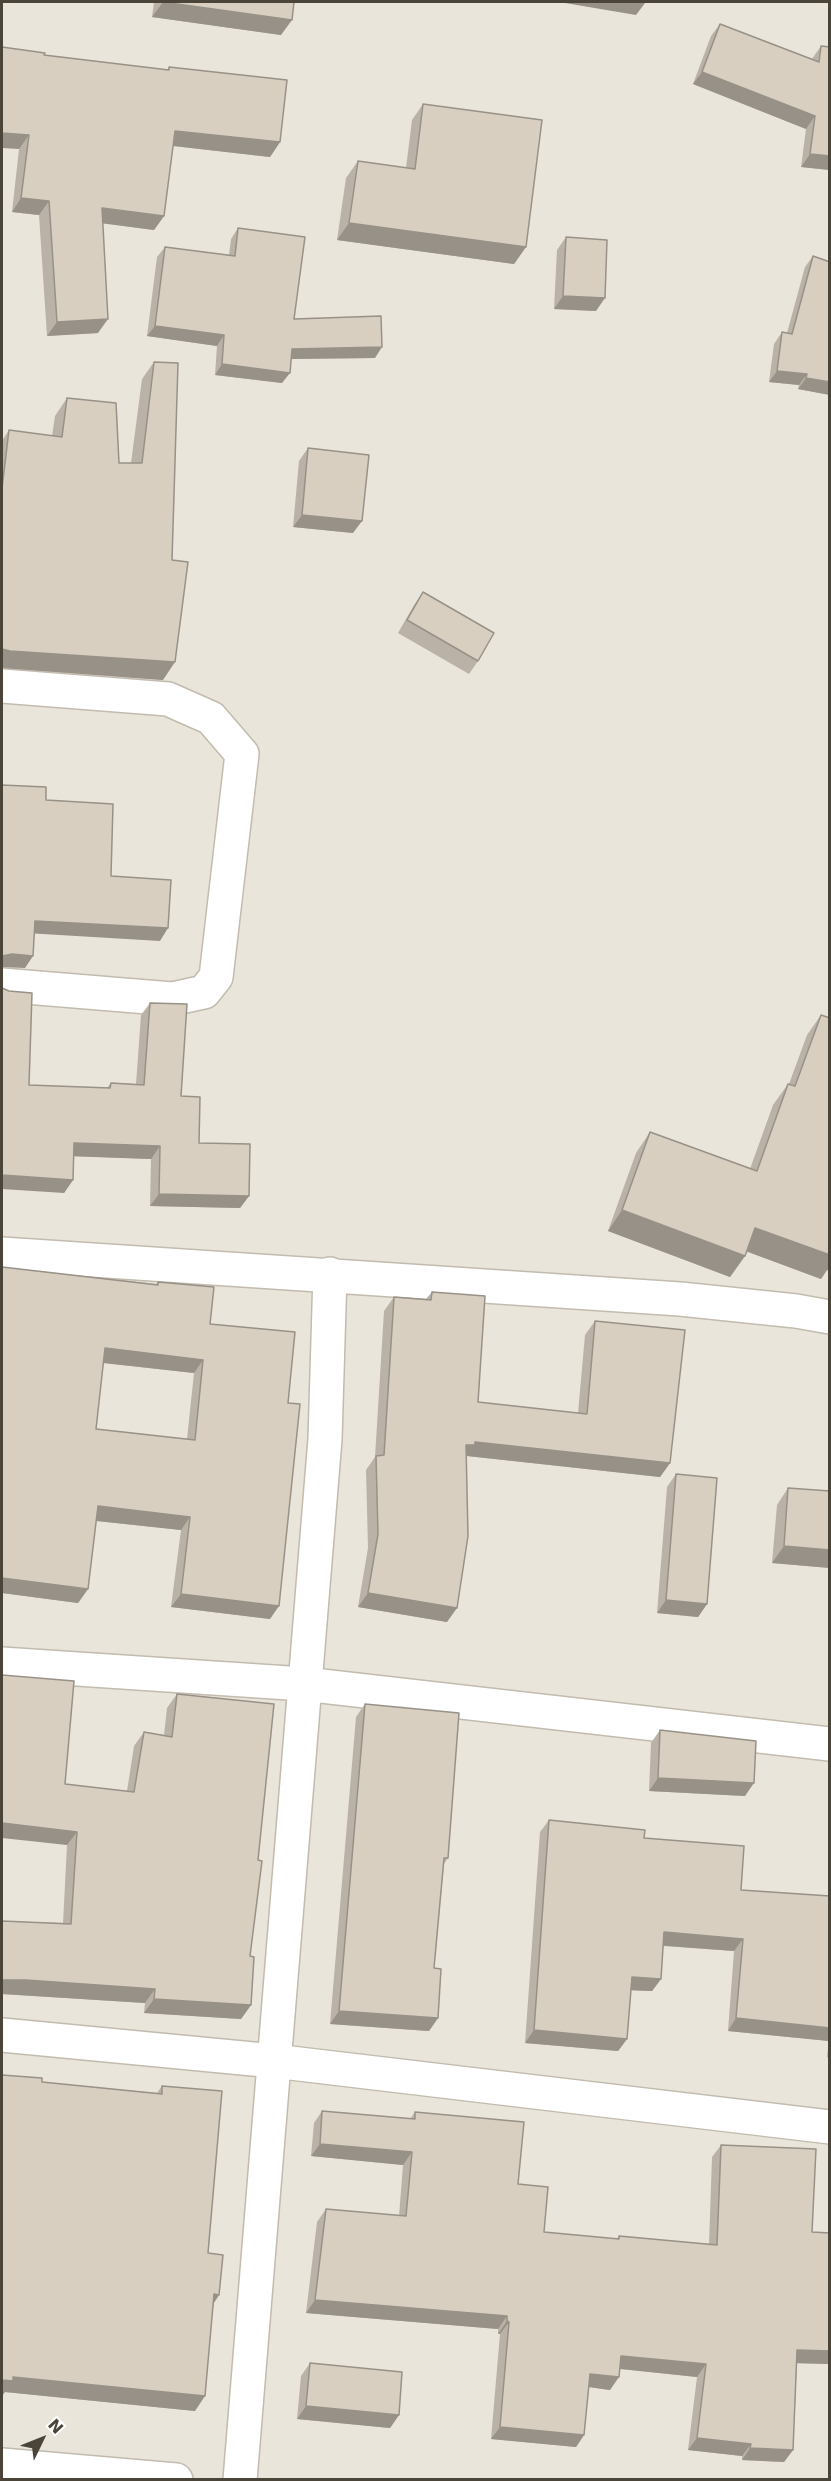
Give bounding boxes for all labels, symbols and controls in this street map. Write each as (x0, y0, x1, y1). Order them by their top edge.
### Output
north arrow (12, 2409, 72, 2469)
text: N (44, 2415, 67, 2438)

